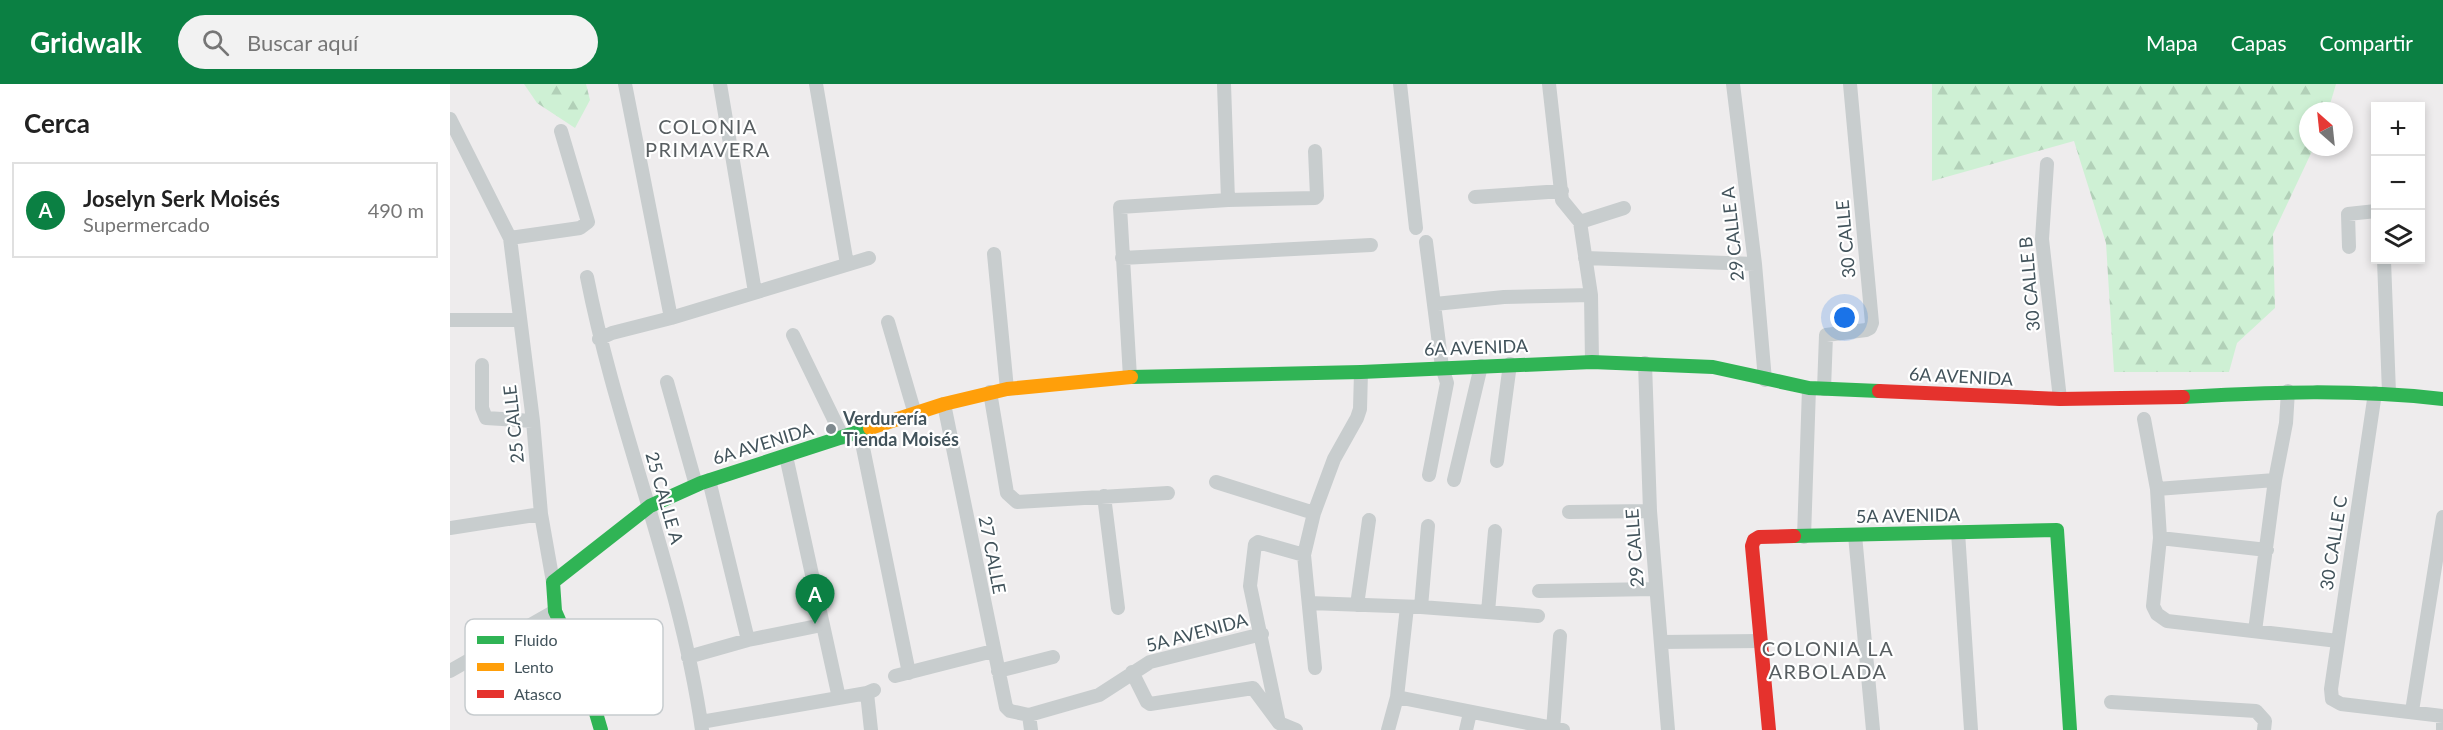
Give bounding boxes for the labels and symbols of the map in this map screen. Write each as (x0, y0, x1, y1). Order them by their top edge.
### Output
north arrow (2299, 102, 2353, 156)
district label: COLONIA PRIMAVERA (645, 114, 771, 161)
street label: 29 CALLE A (1716, 185, 1748, 282)
street label: 30 CALLE (1831, 199, 1859, 279)
street label: 30 CALLE B (2014, 236, 2044, 332)
your location (1830, 303, 1859, 332)
street label: 6A AVENIDA (1424, 334, 1529, 360)
street label: 6A AVENIDA (1908, 362, 2014, 390)
street label: 25 CALLE (498, 384, 528, 464)
place label: Verdurería Tienda Moisés (842, 407, 959, 450)
street label: 6A AVENIDA (710, 417, 816, 469)
marker: Verdurería Tienda Moisés (824, 422, 838, 436)
street label: 25 CALLE A (641, 449, 689, 547)
street label: 30 CALLE C (2315, 494, 2351, 592)
street label: 5A AVENIDA (1856, 503, 1961, 527)
street label: 29 CALLE (1620, 508, 1648, 588)
street label: 27 CALLE (975, 514, 1011, 595)
pin: A (796, 574, 835, 624)
street label: 5A AVENIDA (1144, 608, 1251, 656)
legend (465, 619, 663, 715)
text: Fluido (514, 630, 557, 649)
district label: COLONIA LA ARBOLADA (1762, 636, 1894, 683)
text: Lento (514, 657, 554, 676)
text: Atasco (514, 684, 562, 703)

